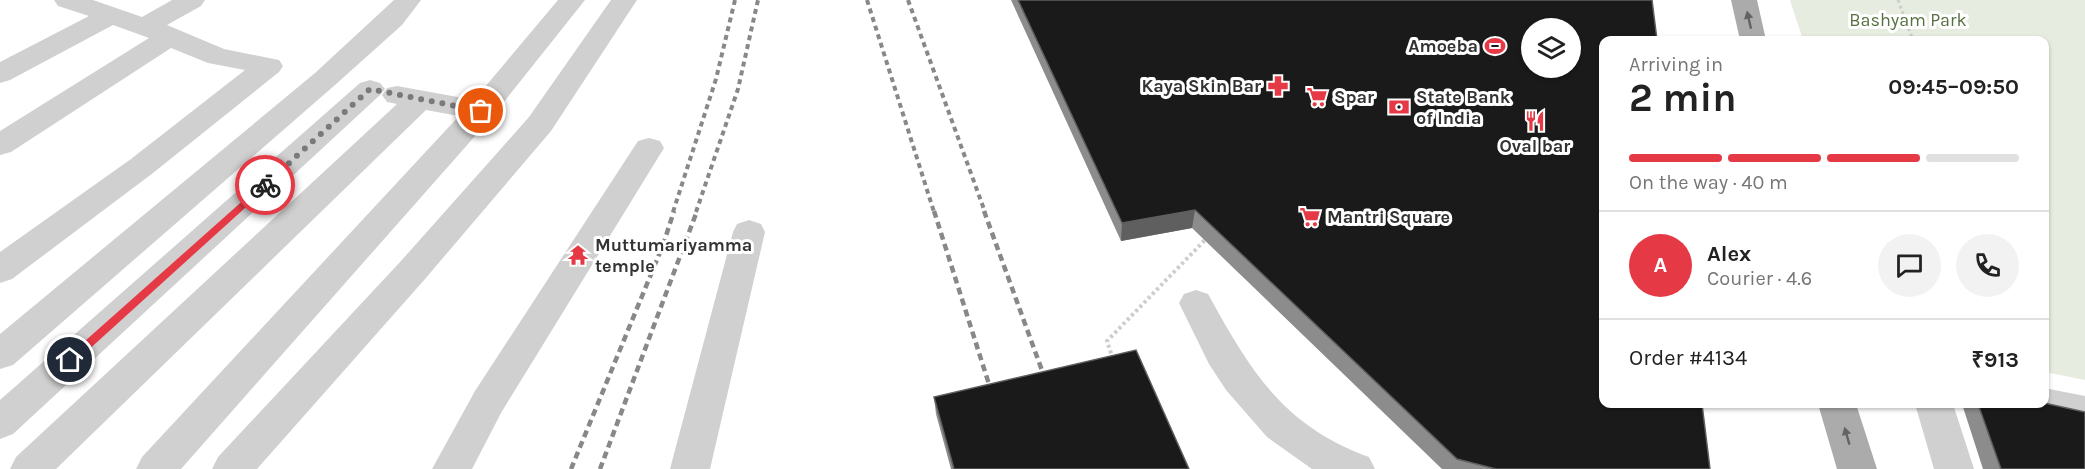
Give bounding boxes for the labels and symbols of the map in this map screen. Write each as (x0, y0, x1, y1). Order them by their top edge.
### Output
park label: Bashyam Park (1849, 9, 1967, 31)
one-way arrow (1743, 11, 1753, 29)
sports icon: Amoeba (1483, 34, 1507, 58)
place label: Amoeba (1408, 35, 1478, 57)
pharmacy icon: Kaya Skin Bar (1266, 74, 1290, 98)
place label: Kaya Skin Bar (1141, 75, 1261, 97)
pin (455, 85, 506, 136)
supermarket icon: Spar (1305, 85, 1329, 109)
place label: Spar (1334, 86, 1374, 108)
place label: State Bank of India (1416, 86, 1511, 129)
bank icon: State Bank of India (1387, 95, 1411, 119)
restaurant icon: Oval bar (1523, 109, 1547, 133)
place label: Oval bar (1500, 135, 1570, 157)
courier (235, 155, 295, 215)
supermarket icon: Mantri Square (1298, 205, 1322, 229)
place label: Mantri Square (1327, 206, 1450, 228)
place label: Muttumariyamma temple (595, 234, 752, 277)
temple icon: Muttumariyamma temple (566, 243, 590, 267)
pin (44, 334, 95, 385)
one-way arrow (1842, 427, 1851, 445)

